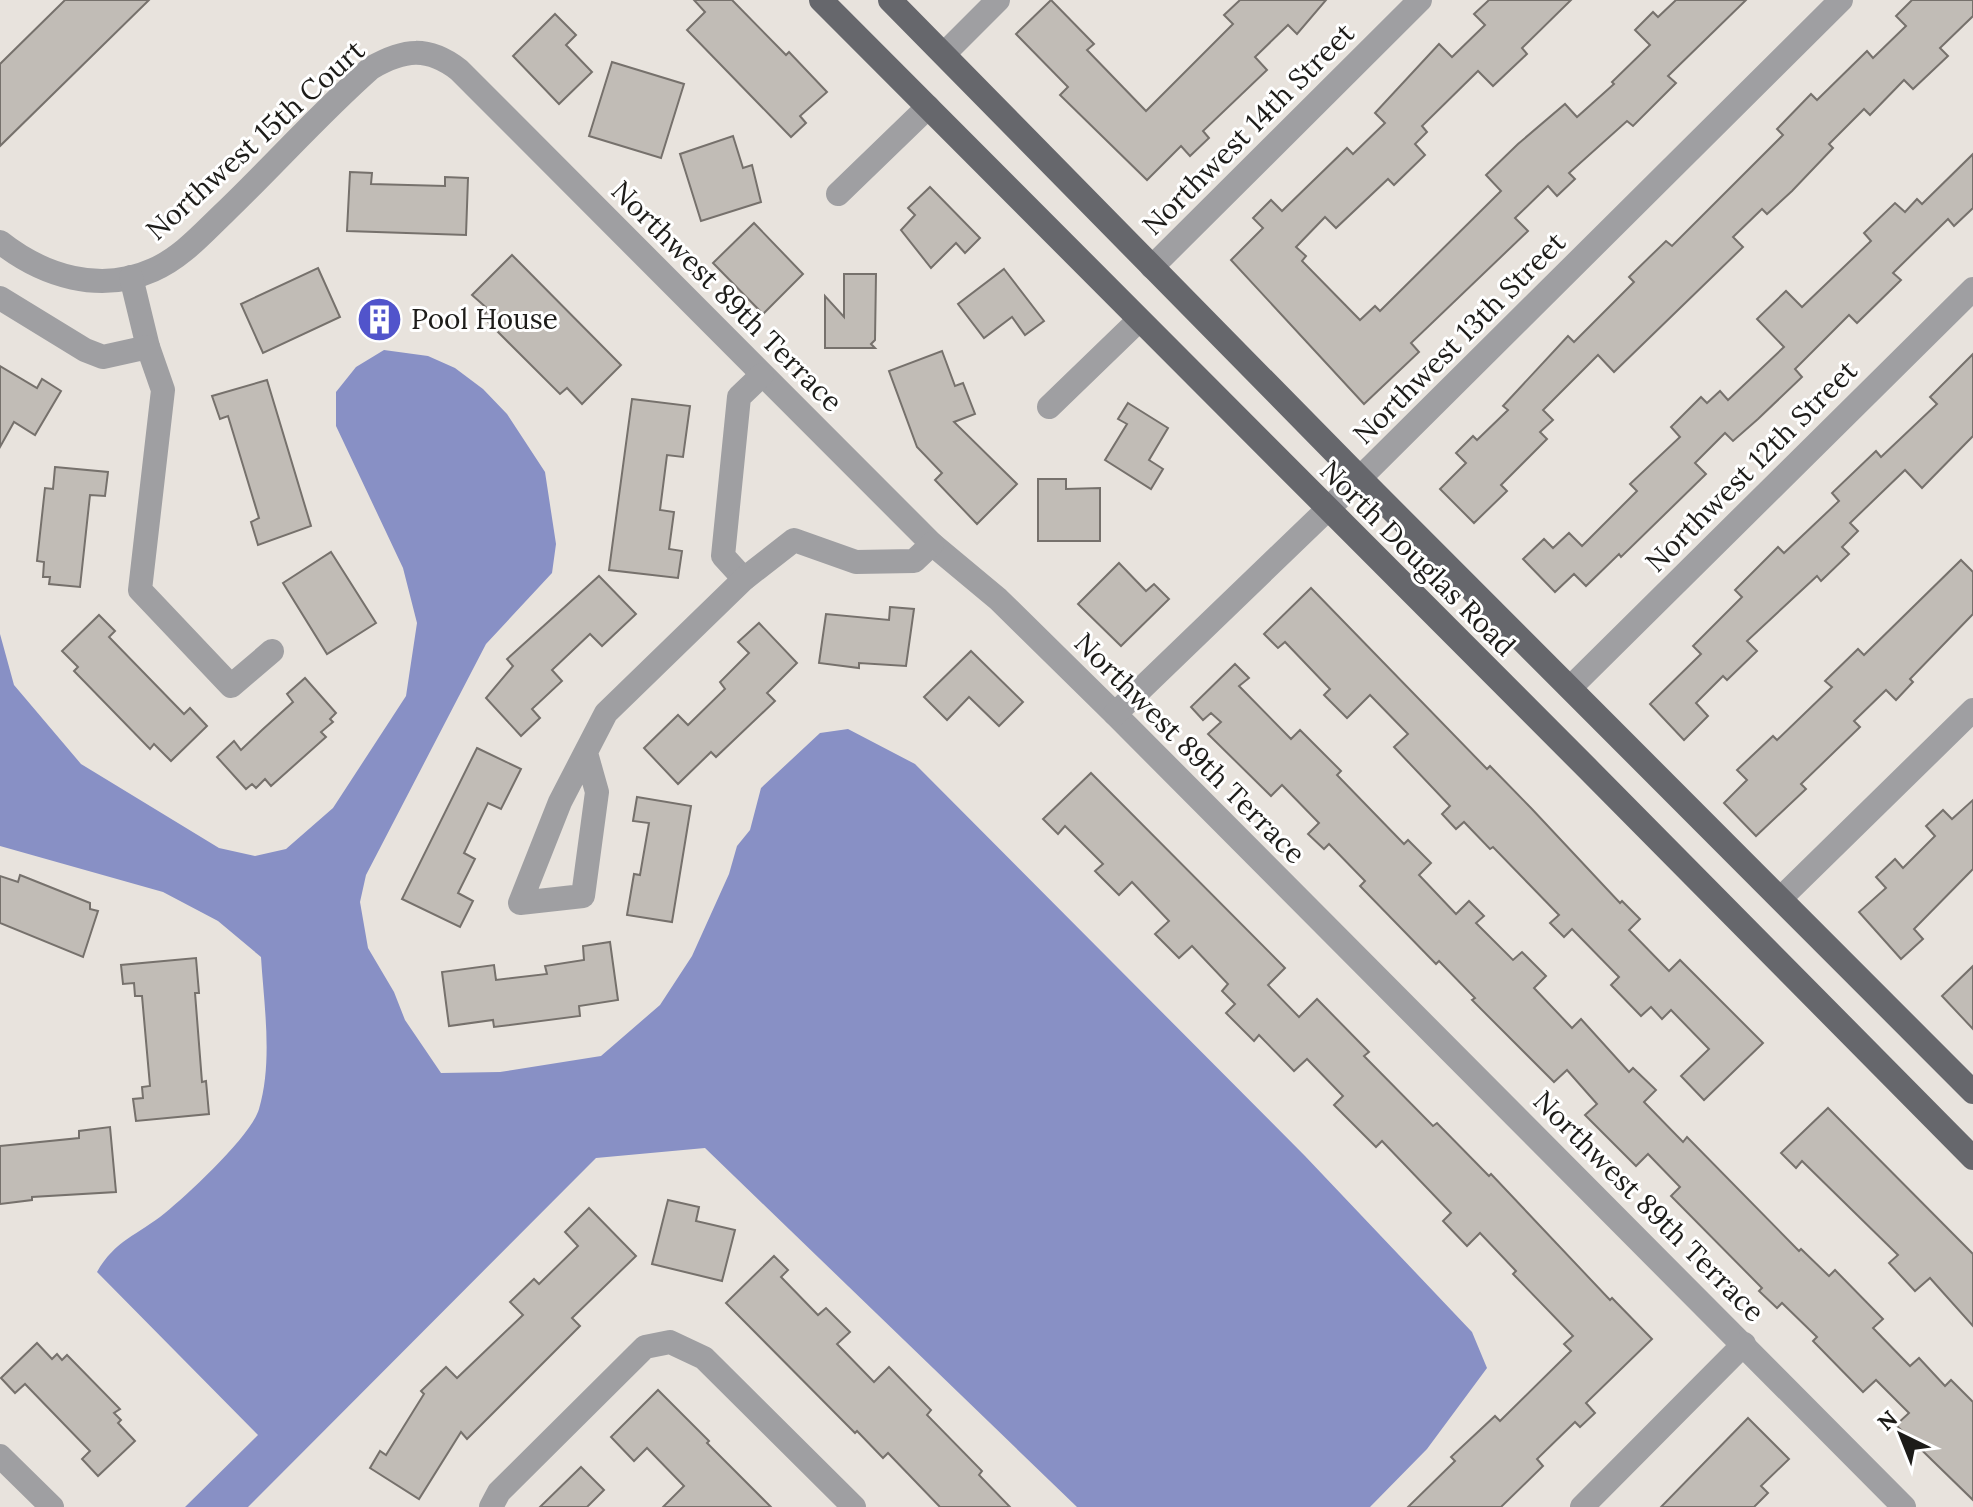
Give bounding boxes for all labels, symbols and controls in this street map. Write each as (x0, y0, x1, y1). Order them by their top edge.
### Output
street label: Northwest 14th Street (1134, 15, 1362, 243)
street label: Northwest 15th Court (138, 32, 372, 248)
street label: Northwest 89th Terrace (604, 173, 850, 419)
street label: Northwest 13th Street (1345, 224, 1573, 452)
building icon: Pool House (356, 295, 404, 343)
place label: Pool House (411, 301, 558, 337)
street label: Northwest 12th Street (1637, 352, 1865, 580)
street label: North Douglas Road (1313, 453, 1523, 663)
street label: Northwest 89th Terrace (1067, 625, 1313, 871)
street label: Northwest 89th Terrace (1526, 1083, 1772, 1329)
north arrow (1861, 1395, 1941, 1475)
text: N (1872, 1404, 1903, 1436)

